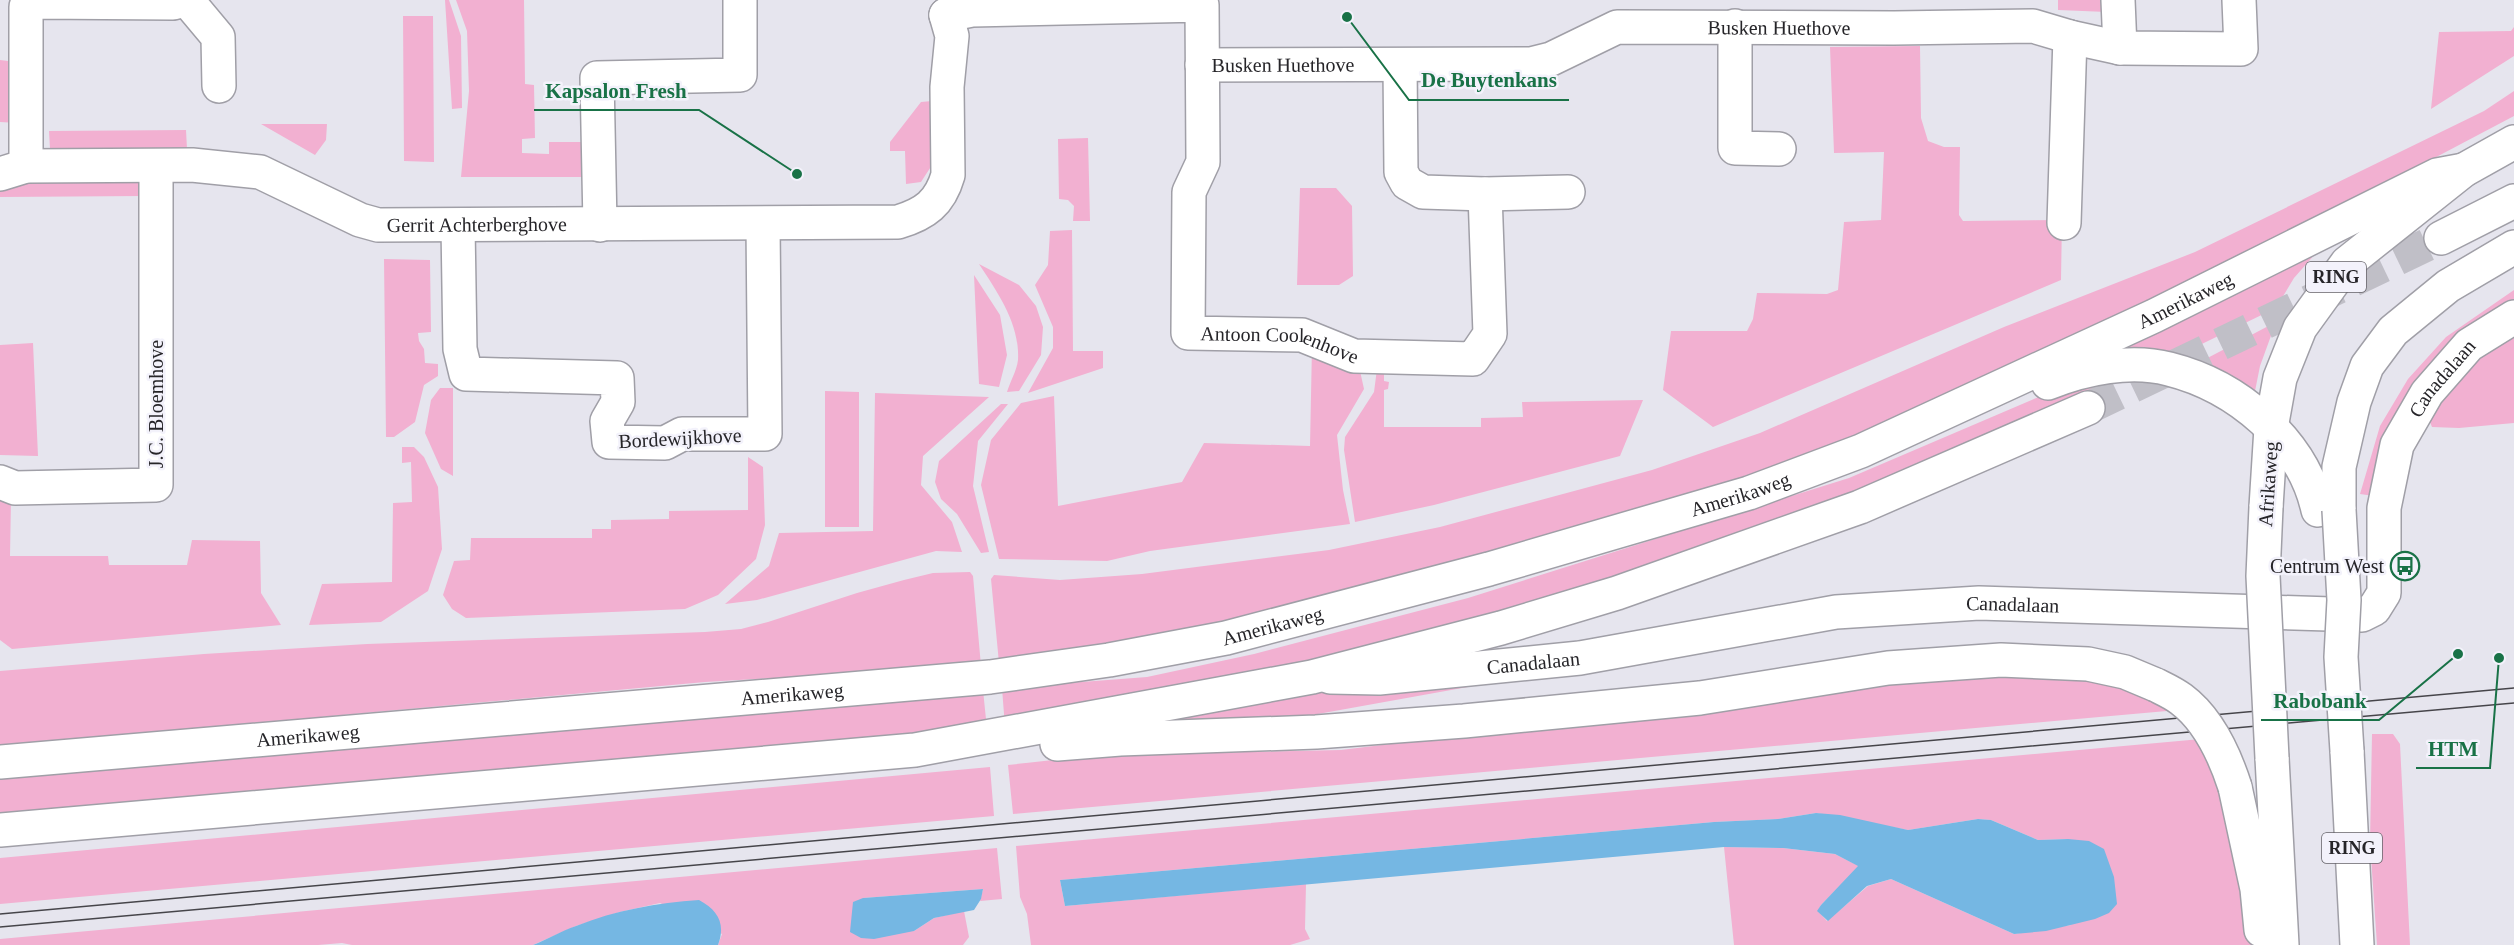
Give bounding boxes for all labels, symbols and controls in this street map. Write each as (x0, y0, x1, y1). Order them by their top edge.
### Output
street label: Busken Huethove (1708, 16, 1851, 39)
street label: Busken Huethove (1212, 54, 1355, 76)
callout: De Buytenkans (1409, 61, 1569, 100)
text: De Buytenkans (1421, 68, 1557, 92)
callout: Kapsalon Fresh (534, 71, 699, 110)
text: Kapsalon Fresh (545, 79, 687, 103)
street label: Gerrit Achterberghove (387, 213, 567, 236)
road number: RING (2306, 262, 2366, 292)
street label: Amerikaweg (2134, 267, 2237, 333)
street label: Antoon Coolenhove (1200, 322, 1362, 368)
street label: Canadalaan (2405, 335, 2480, 421)
street label: J.C. Bloemhove (145, 340, 167, 468)
street label: Bordewijkhove (618, 424, 742, 453)
street label: Afrikaweg (2254, 441, 2283, 527)
street label: Amerikaweg (1688, 468, 1793, 520)
bus stop icon: Centrum West (2389, 550, 2421, 582)
place label: Centrum West (2270, 555, 2384, 577)
street label: Canadalaan (1965, 592, 2060, 617)
street label: Amerikaweg (1220, 602, 1326, 650)
street label: Canadalaan (1486, 647, 1581, 678)
street label: Amerikaweg (740, 679, 845, 709)
callout: Rabobank (2261, 681, 2379, 720)
text: Rabobank (2273, 689, 2367, 713)
street label: Amerikaweg (255, 720, 360, 751)
callout: HTM (2416, 729, 2490, 768)
text: HTM (2428, 737, 2478, 761)
road number: RING (2322, 833, 2382, 863)

